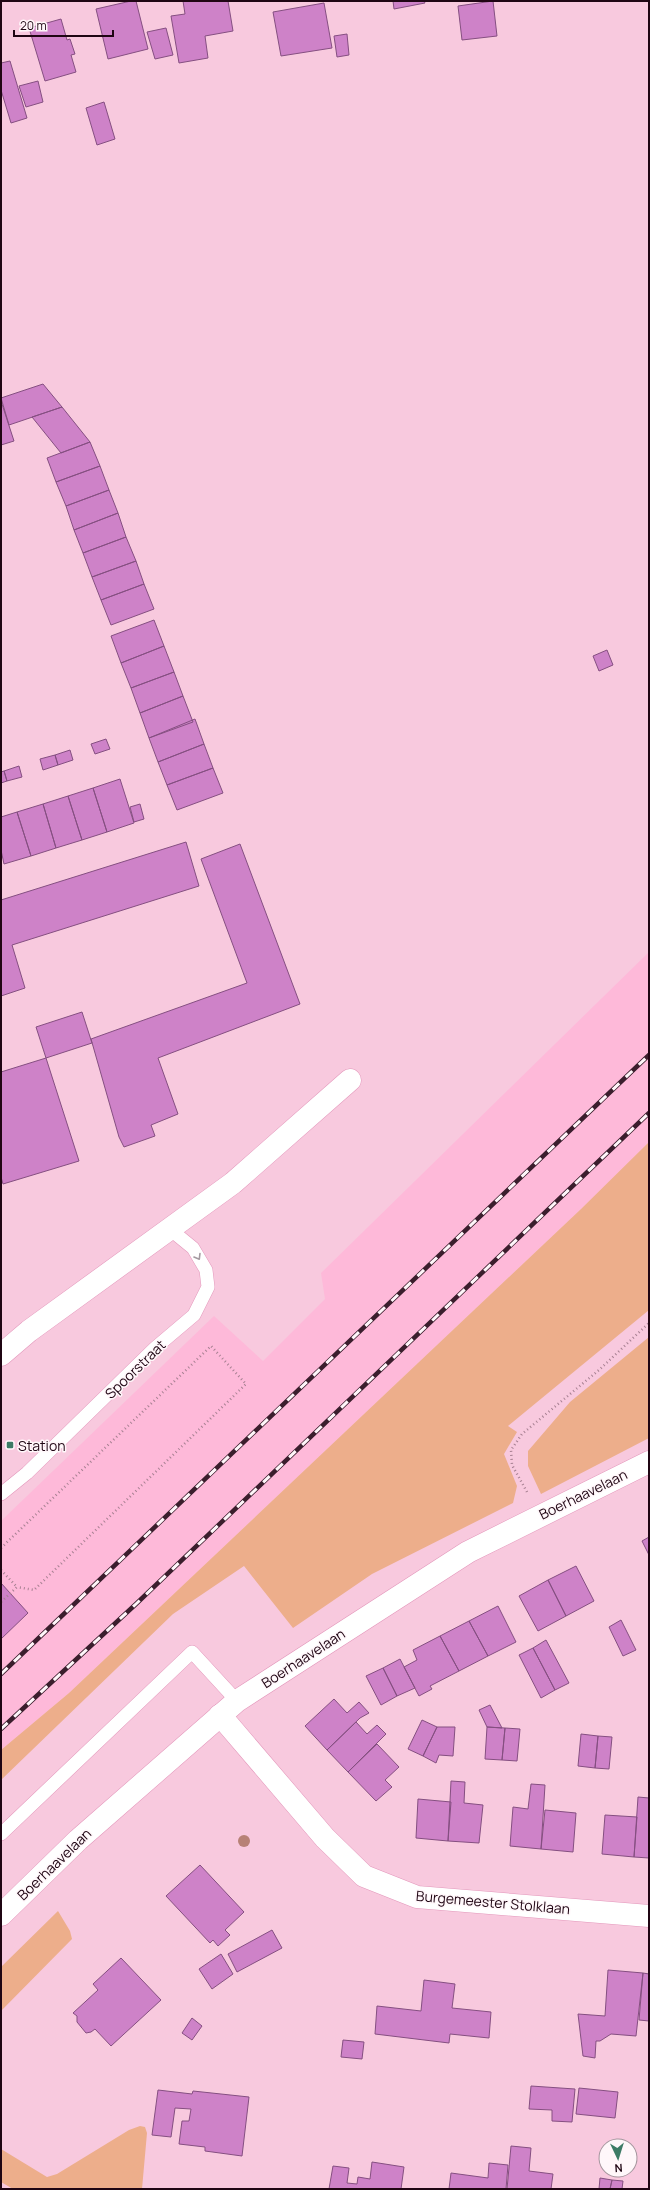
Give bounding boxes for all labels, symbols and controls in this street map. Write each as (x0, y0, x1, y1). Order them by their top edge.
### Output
scale bar (14, 12, 113, 38)
text: 20 m (20, 17, 47, 34)
one-way arrow (194, 1253, 201, 1260)
street label: Spoorstraat (101, 1335, 170, 1403)
place label: Station (18, 1436, 66, 1455)
marker: Station (5, 1440, 15, 1450)
street label: Boerhaavelaan (536, 1464, 630, 1524)
street label: Boerhaavelaan (258, 1624, 348, 1692)
street label: Boerhaavelaan (13, 1824, 95, 1904)
street label: Burgemeester Stolklaan (415, 1886, 571, 1918)
north arrow (598, 2138, 638, 2178)
text: N (614, 2161, 623, 2176)

